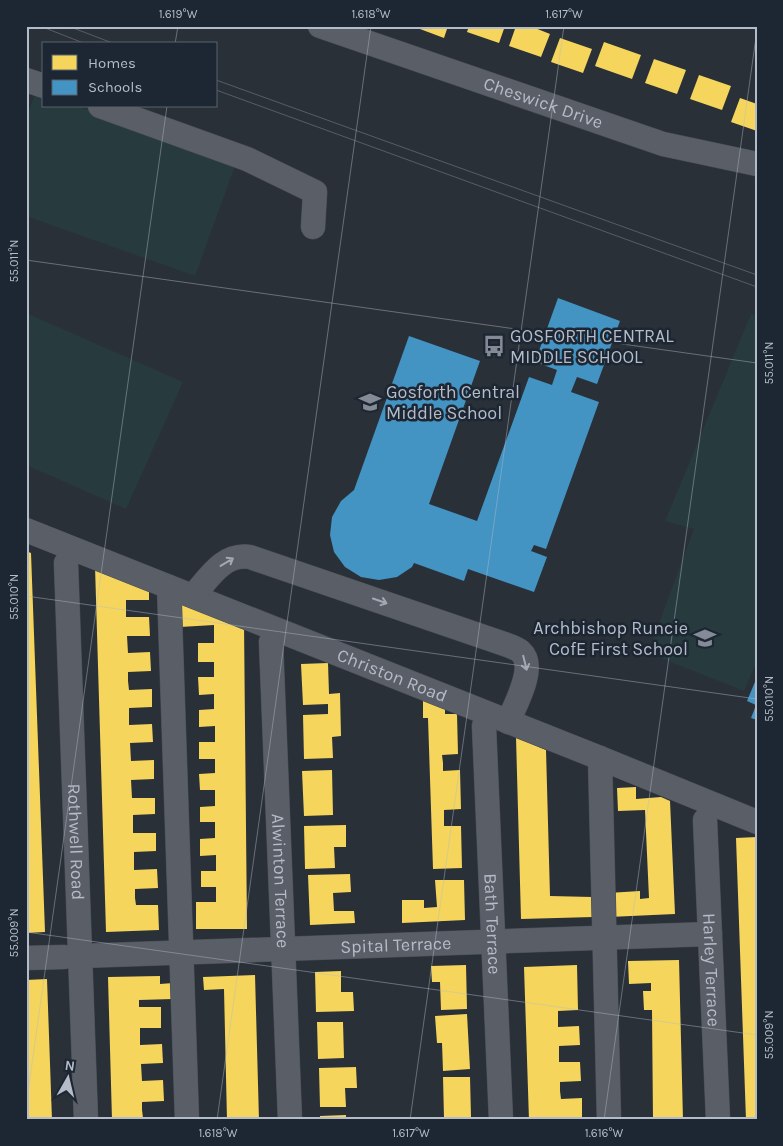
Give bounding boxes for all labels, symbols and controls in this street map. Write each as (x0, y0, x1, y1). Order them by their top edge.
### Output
text: 1.619°W (159, 7, 198, 21)
text: 1.618°W (351, 7, 391, 21)
text: 1.617°W (545, 7, 583, 21)
legend (42, 42, 218, 108)
text: Homes (88, 54, 136, 72)
street label: Cheswick Drive (481, 72, 606, 133)
text: Schools (88, 78, 142, 96)
text: 55.011°N (7, 239, 21, 283)
place label: GOSFORTH CENTRAL MIDDLE SCHOOL (510, 325, 674, 368)
bus stop icon: GOSFORTH CENTRAL MIDDLE SCHOOL (481, 333, 507, 359)
text: 55.011°N (762, 341, 776, 385)
place label: Gosforth Central Middle School (386, 381, 520, 424)
school or university icon: Gosforth Central Middle School (357, 389, 383, 415)
one-way arrow (219, 556, 233, 566)
text: 55.010°N (7, 574, 21, 620)
one-way arrow (372, 597, 387, 606)
place label: Archbishop Runcie CofE First School (533, 617, 688, 660)
school or university icon: Archbishop Runcie CofE First School (692, 625, 718, 651)
street label: Christon Road (334, 644, 450, 707)
one-way arrow (521, 655, 530, 671)
text: 55.010°N (762, 676, 776, 722)
street label: Rothwell Road (63, 783, 89, 901)
street label: Alwinton Terrace (267, 813, 294, 949)
street label: Bath Terrace (479, 873, 506, 975)
text: 55.009°N (7, 908, 21, 958)
street label: Harley Terrace (698, 912, 725, 1027)
street label: Spital Terrace (340, 932, 452, 958)
text: 55.009°N (762, 1010, 776, 1060)
north arrow (42, 1054, 92, 1104)
text: N (64, 1057, 76, 1075)
text: 1.618°W (198, 1126, 238, 1140)
text: 1.617°W (392, 1126, 430, 1140)
text: 1.616°W (585, 1126, 624, 1140)

